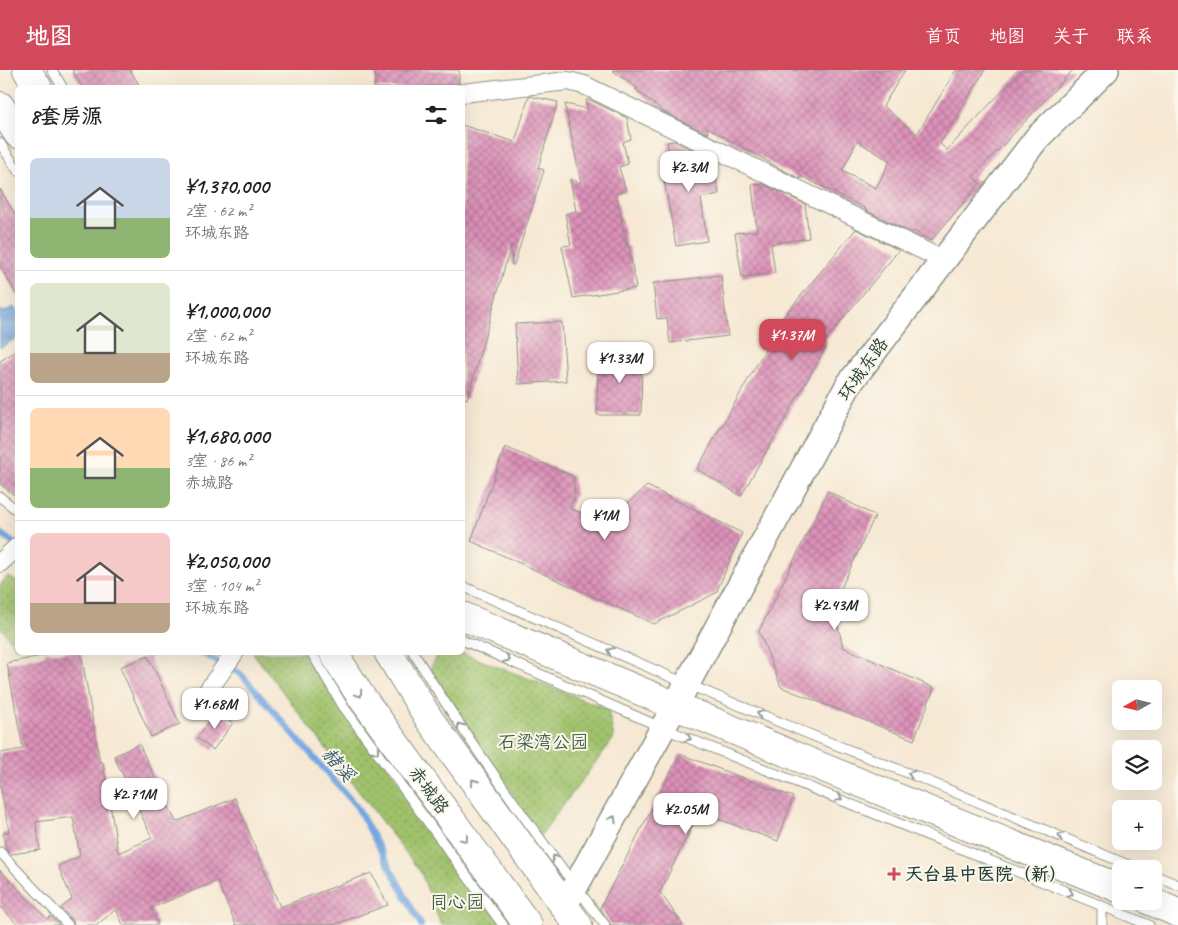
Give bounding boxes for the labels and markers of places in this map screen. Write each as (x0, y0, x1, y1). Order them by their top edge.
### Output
pin: ¥2.3M (654, 150, 724, 193)
pin: ¥1.37M (751, 318, 833, 361)
pin: ¥1.33M (579, 342, 661, 384)
pin: ¥1M (581, 498, 629, 541)
pin: ¥2.43M (794, 588, 876, 631)
pin: ¥1.68M (174, 688, 256, 730)
pin: ¥2.71M (93, 778, 175, 820)
pin: ¥2.05M (645, 792, 727, 835)
place label: 天台县中医院（新） (905, 863, 1067, 885)
marker: 天台县中医院（新） (887, 867, 901, 881)

